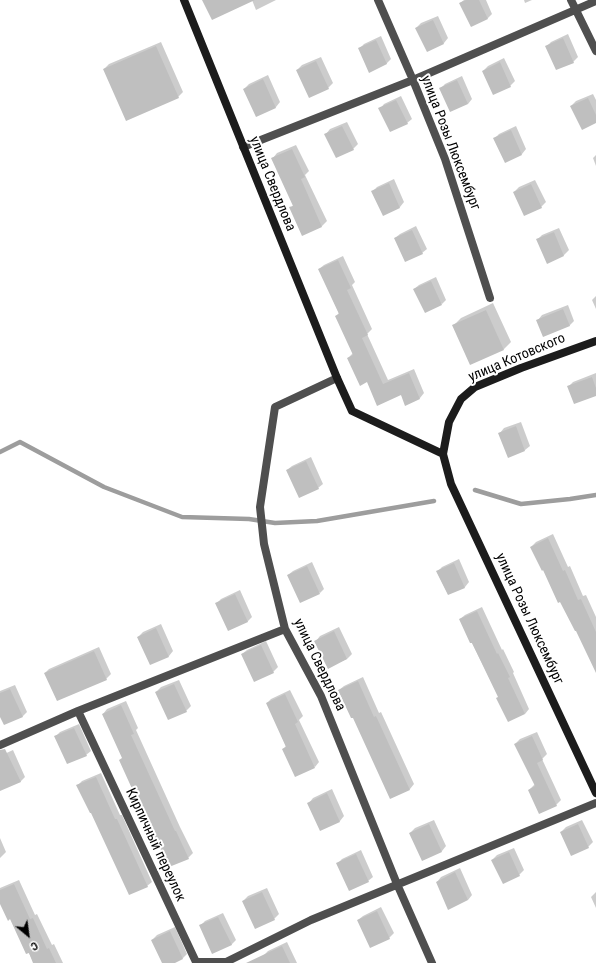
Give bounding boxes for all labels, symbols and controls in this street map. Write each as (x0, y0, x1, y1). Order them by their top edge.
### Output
street label: улица Розы Люксембург (417, 73, 483, 213)
street label: улица Свердлова (245, 134, 299, 234)
street label: улица Котовского (466, 330, 568, 386)
street label: улица Розы Люксембург (491, 551, 567, 687)
street label: улица Свердлова (289, 616, 349, 714)
street label: Кирпичный переулок (121, 786, 189, 904)
north arrow (8, 915, 48, 955)
text: С (28, 939, 40, 953)

